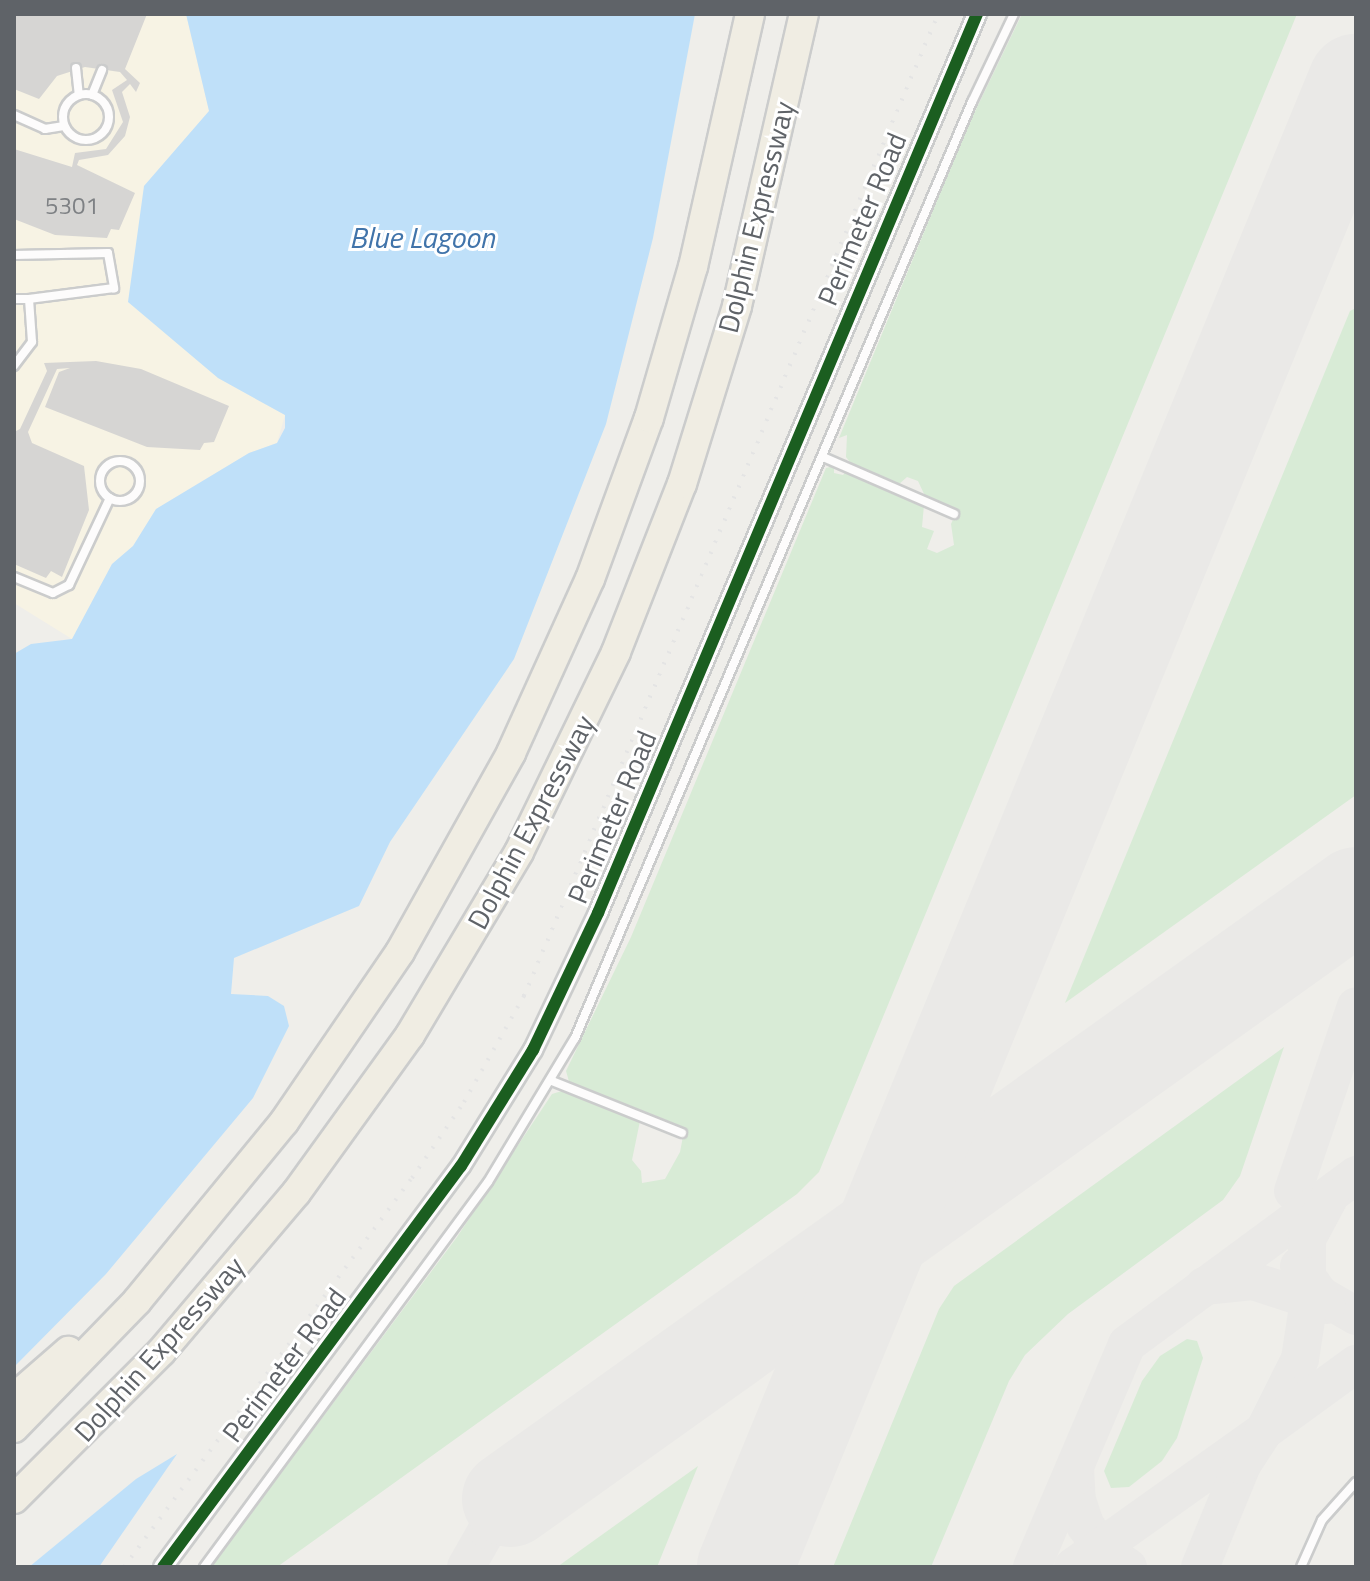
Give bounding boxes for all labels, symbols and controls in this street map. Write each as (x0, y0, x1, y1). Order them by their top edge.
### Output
street label: Dolphin Expressway (711, 98, 801, 336)
street label: Perimeter Road (811, 128, 913, 310)
house number: 5301 (45, 192, 99, 220)
water label: Blue Lagoon (349, 219, 495, 255)
street label: Dolphin Expressway (460, 709, 602, 935)
street label: Perimeter Road (561, 726, 663, 908)
street label: Dolphin Expressway (67, 1250, 251, 1448)
street label: Perimeter Road (215, 1281, 353, 1449)

